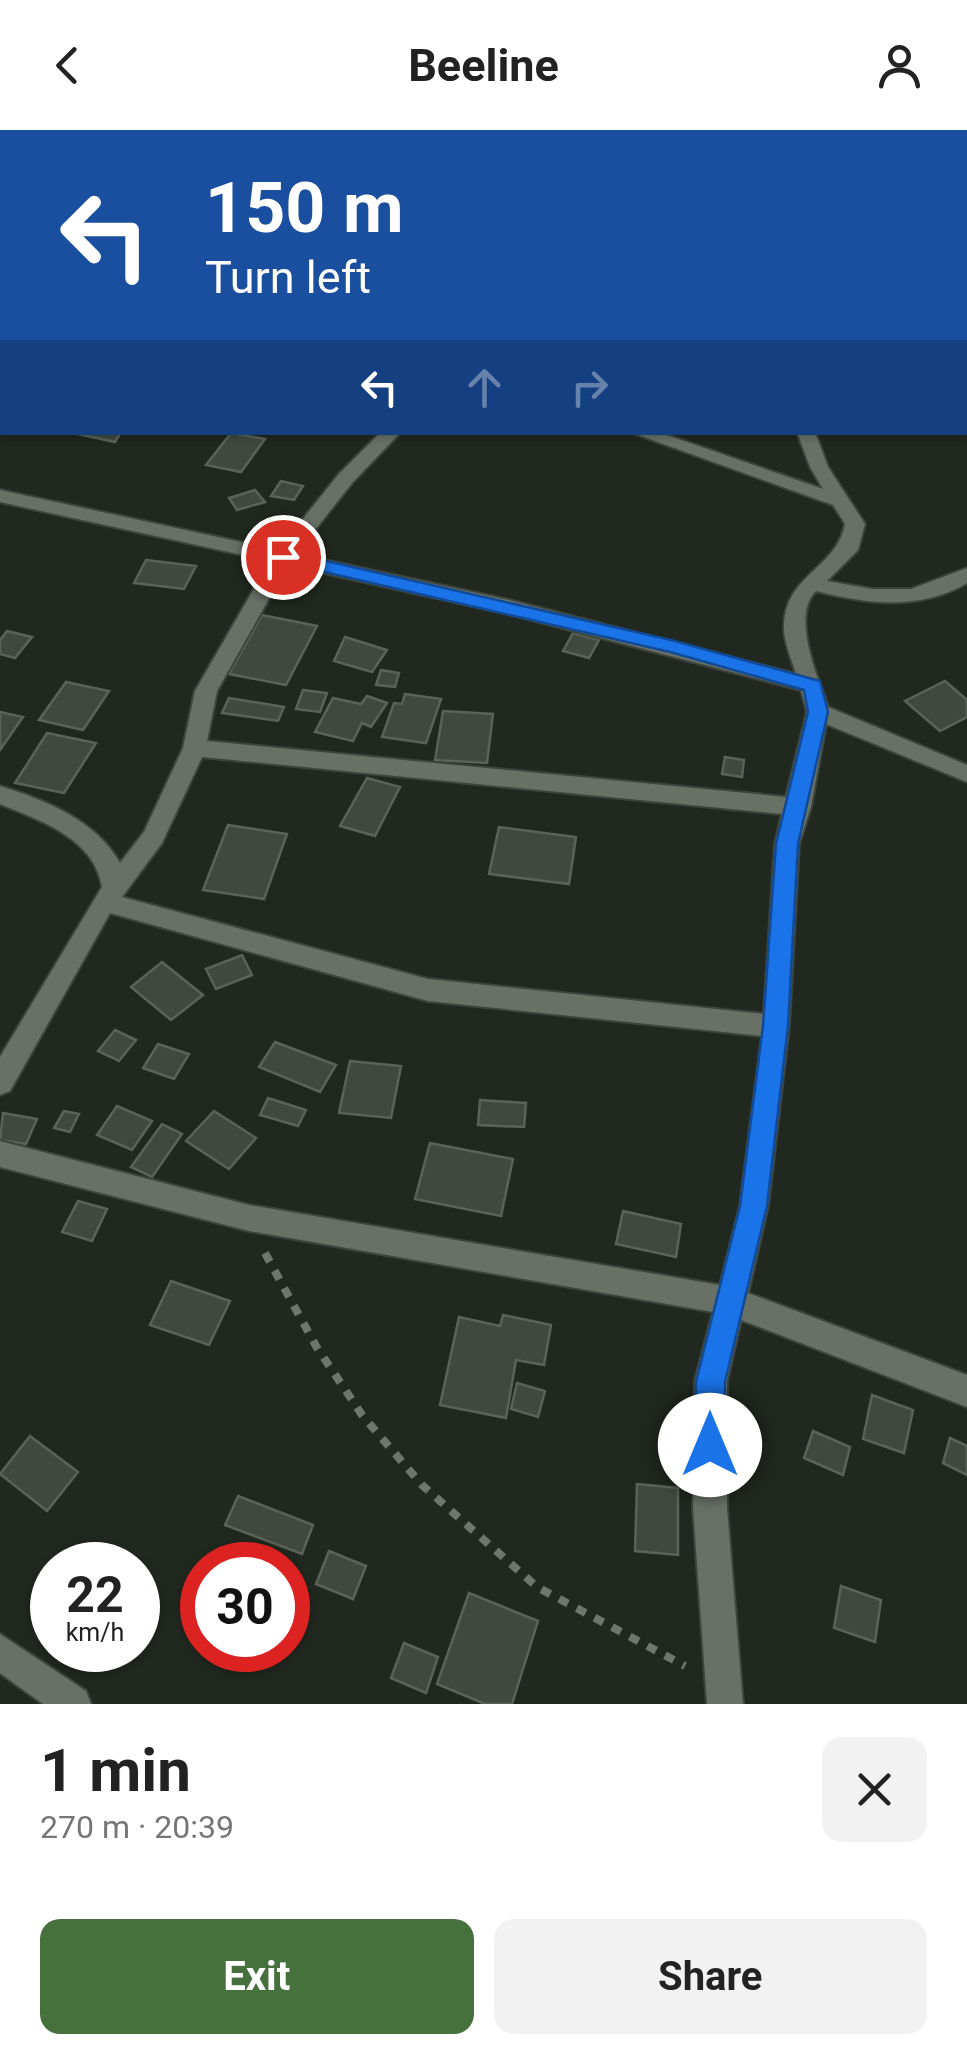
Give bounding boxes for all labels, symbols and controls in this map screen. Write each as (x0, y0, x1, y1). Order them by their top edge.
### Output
icon: back (40, 38, 95, 93)
icon: person (872, 38, 927, 93)
text: Beeline (408, 39, 559, 92)
text: 150 m (205, 167, 404, 249)
icon: left (40, 170, 170, 300)
text: Turn left (205, 251, 371, 304)
icon: left (352, 360, 407, 415)
icon: ahead (457, 360, 512, 415)
icon: right (562, 360, 617, 415)
pin (241, 515, 326, 600)
icon: arrive (256, 530, 311, 585)
position arrow (658, 1393, 762, 1497)
speed limit sign: 30 (180, 1542, 310, 1672)
text: 22 (66, 1566, 124, 1624)
text: km/h (66, 1618, 124, 1647)
text: 1 min (40, 1735, 191, 1806)
button: close (822, 1737, 927, 1842)
text: 270 m · 20:39 (40, 1808, 234, 1846)
button: Exit (40, 1919, 474, 2034)
button: Share (494, 1919, 927, 2034)

